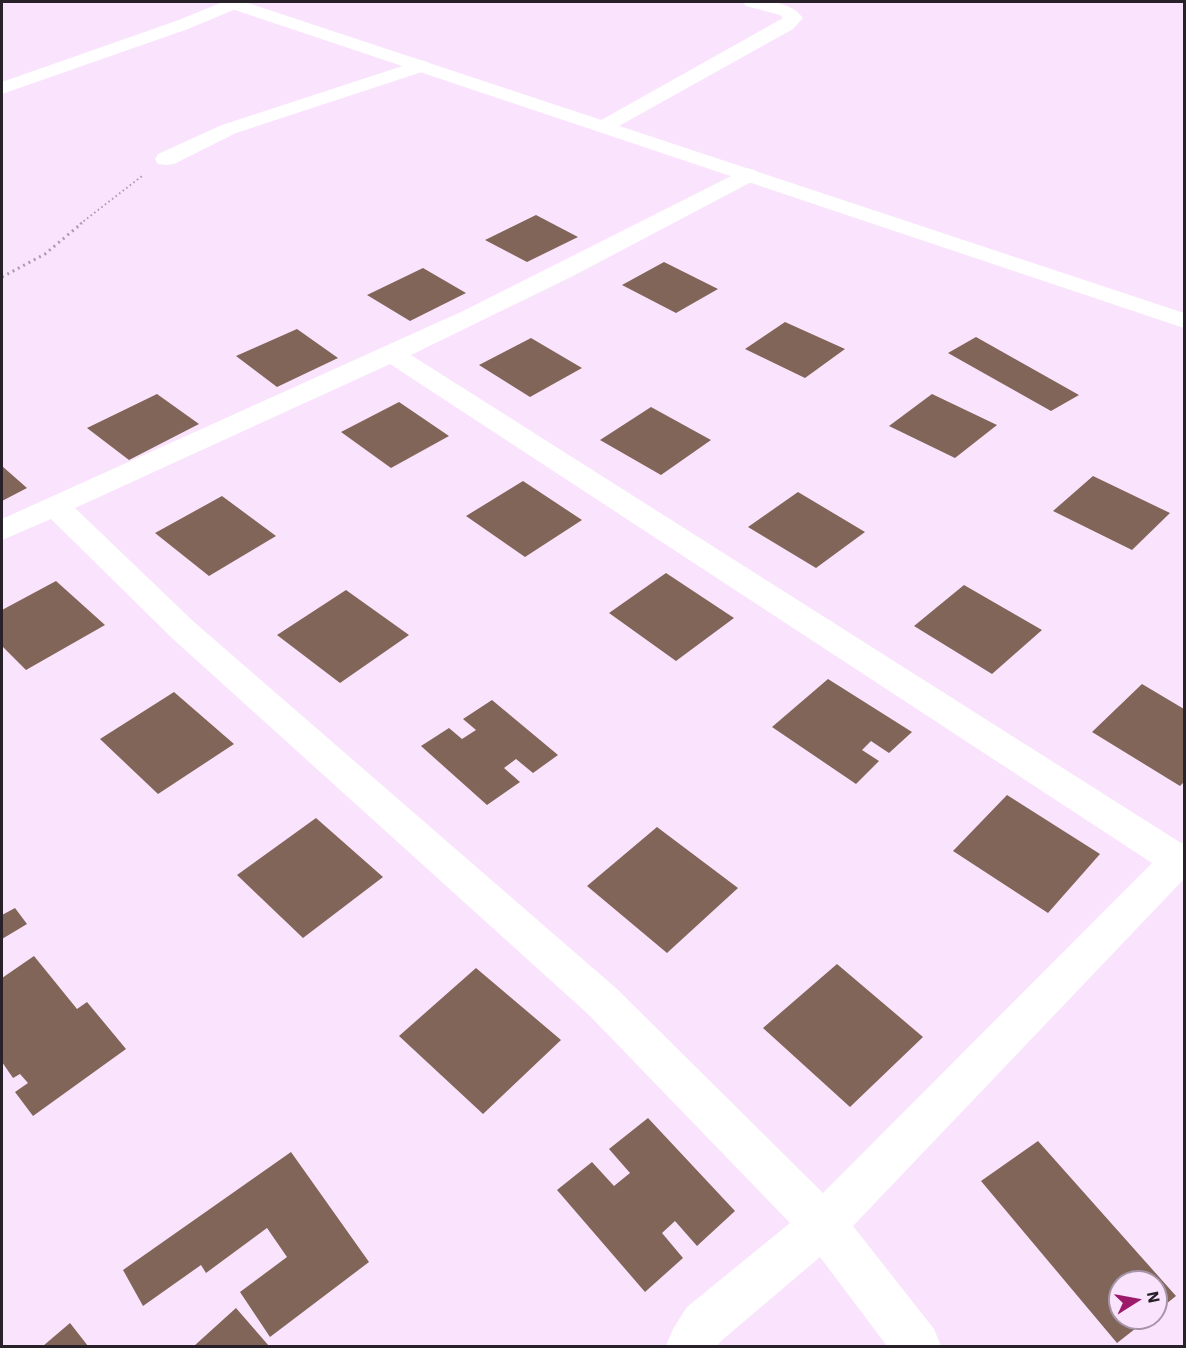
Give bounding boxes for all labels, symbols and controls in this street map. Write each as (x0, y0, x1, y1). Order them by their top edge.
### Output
north arrow (1108, 1270, 1168, 1330)
text: N (1143, 1289, 1165, 1305)

